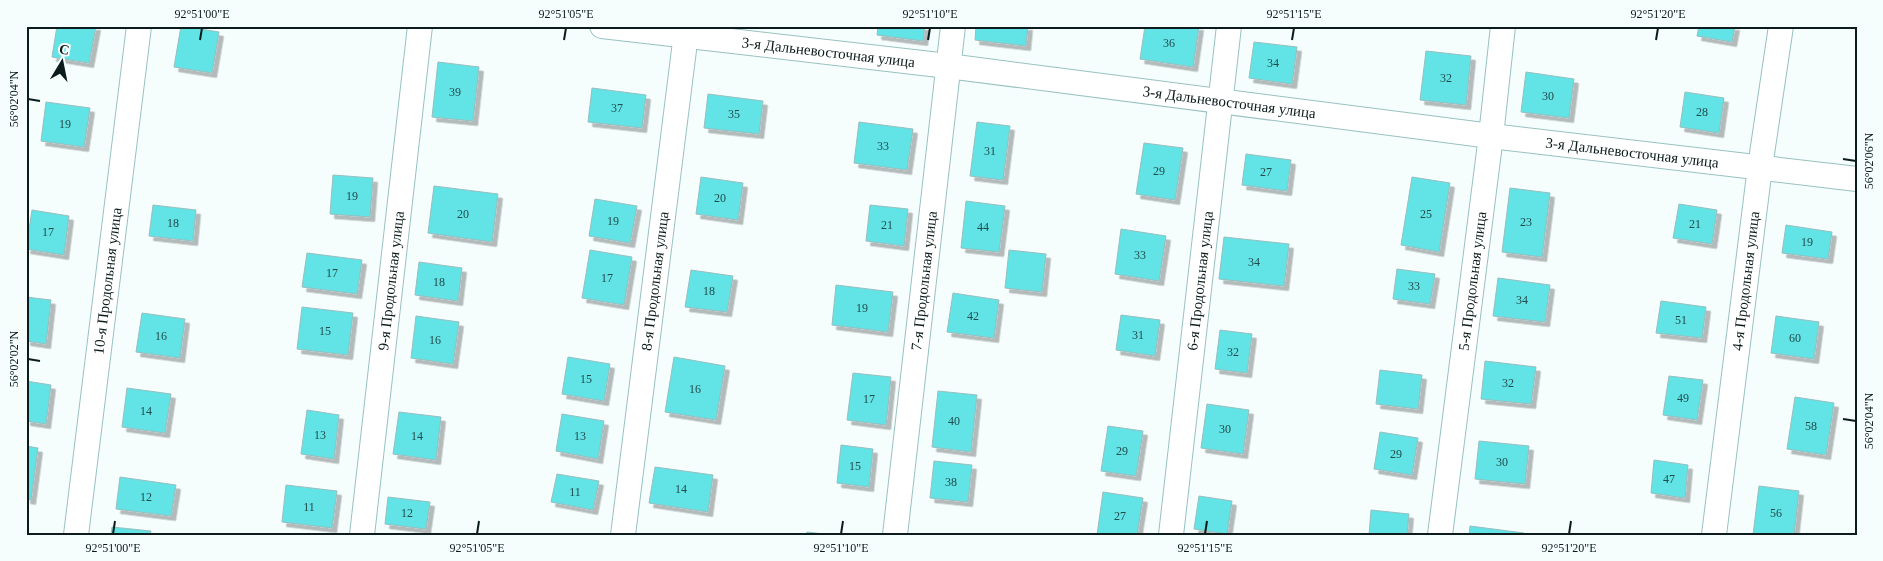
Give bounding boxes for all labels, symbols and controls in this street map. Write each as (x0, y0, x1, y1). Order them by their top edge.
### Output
text: 92°51'00"E (174, 7, 230, 21)
text: 92°51'05"E (538, 7, 594, 21)
text: 92°51'10"E (902, 7, 958, 21)
text: 92°51'15"E (1266, 7, 1322, 21)
text: 92°51'20"E (1630, 7, 1686, 21)
street label: 3-я Дальневосточная улица (741, 34, 916, 70)
house number: 36 (1163, 36, 1175, 50)
north arrow (38, 38, 88, 88)
text: С (58, 41, 70, 58)
house number: 34 (1267, 56, 1279, 70)
text: 56°02'04"N (7, 70, 21, 127)
house number: 32 (1440, 71, 1452, 85)
street label: 3-я Дальневосточная улица (1142, 83, 1317, 121)
house number: 39 (449, 85, 461, 99)
house number: 30 (1542, 89, 1554, 103)
house number: 37 (611, 101, 623, 115)
house number: 28 (1696, 105, 1708, 119)
house number: 35 (728, 107, 740, 121)
house number: 19 (59, 117, 71, 131)
text: 56°02'06"N (1862, 132, 1876, 189)
street label: 3-я Дальневосточная улица (1545, 134, 1720, 171)
house number: 33 (877, 139, 889, 153)
house number: 31 (984, 144, 996, 158)
house number: 29 (1153, 164, 1165, 178)
house number: 27 (1260, 165, 1272, 179)
house number: 19 (346, 189, 358, 203)
house number: 20 (714, 191, 726, 205)
street label: 10-я Продольная улица (90, 206, 125, 355)
house number: 20 (457, 207, 469, 221)
house number: 25 (1420, 207, 1432, 221)
street label: 9-я Продольная улица (375, 210, 407, 351)
street label: 8-я Продольная улица (638, 210, 672, 352)
street label: 7-я Продольная улица (908, 210, 940, 351)
street label: 6-я Продольная улица (1184, 210, 1216, 351)
street label: 5-я Продольная улица (1456, 210, 1489, 352)
street label: 4-я Продольная улица (1729, 210, 1762, 352)
house number: 19 (607, 214, 619, 228)
house number: 23 (1520, 215, 1532, 229)
house number: 18 (167, 216, 179, 230)
house number: 21 (1689, 217, 1701, 231)
house number: 21 (881, 218, 893, 232)
house number: 44 (977, 220, 989, 234)
house number: 17 (42, 225, 54, 239)
house number: 19 (1801, 235, 1813, 249)
house number: 33 (1134, 248, 1146, 262)
house number: 34 (1248, 255, 1260, 269)
house number: 17 (326, 266, 338, 280)
house number: 17 (601, 271, 613, 285)
house number: 18 (433, 275, 445, 289)
house number: 33 (1408, 279, 1420, 293)
house number: 18 (703, 284, 715, 298)
house number: 34 (1516, 293, 1528, 307)
house number: 19 (856, 301, 868, 315)
house number: 42 (967, 309, 979, 323)
house number: 51 (1675, 313, 1687, 327)
house number: 15 (319, 324, 331, 338)
house number: 31 (1132, 328, 1144, 342)
house number: 16 (155, 329, 167, 343)
text: 56°02'02"N (7, 330, 21, 387)
house number: 60 (1789, 331, 1801, 345)
house number: 16 (429, 333, 441, 347)
house number: 32 (1227, 345, 1239, 359)
house number: 15 (580, 372, 592, 386)
house number: 32 (1502, 376, 1514, 390)
house number: 16 (689, 382, 701, 396)
house number: 49 (1677, 391, 1689, 405)
house number: 17 (863, 392, 875, 406)
text: 56°02'04"N (1862, 392, 1876, 449)
house number: 14 (140, 404, 152, 418)
house number: 40 (948, 414, 960, 428)
house number: 58 (1805, 419, 1817, 433)
house number: 30 (1219, 422, 1231, 436)
house number: 13 (314, 428, 326, 442)
house number: 14 (411, 429, 423, 443)
house number: 13 (574, 429, 586, 443)
house number: 29 (1116, 444, 1128, 458)
house number: 29 (1390, 447, 1402, 461)
house number: 30 (1496, 455, 1508, 469)
house number: 15 (849, 459, 861, 473)
house number: 47 (1663, 472, 1675, 486)
house number: 38 (945, 475, 957, 489)
house number: 14 (675, 482, 687, 496)
house number: 11 (569, 485, 581, 499)
house number: 12 (140, 490, 152, 504)
house number: 11 (303, 500, 315, 514)
house number: 12 (401, 506, 413, 520)
house number: 56 (1770, 506, 1782, 520)
house number: 27 (1114, 509, 1126, 523)
text: 92°51'00"E (85, 541, 141, 555)
text: 92°51'05"E (449, 541, 505, 555)
text: 92°51'10"E (813, 541, 869, 555)
text: 92°51'15"E (1177, 541, 1233, 555)
text: 92°51'20"E (1541, 541, 1597, 555)

